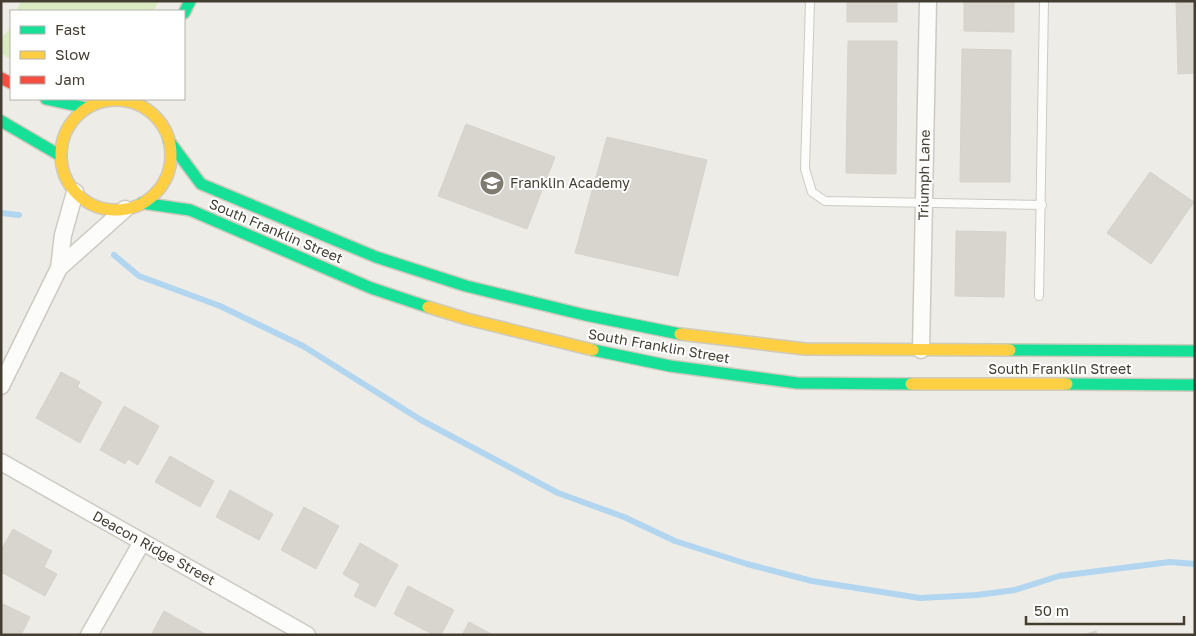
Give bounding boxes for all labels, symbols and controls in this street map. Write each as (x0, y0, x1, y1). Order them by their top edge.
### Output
legend (10, 10, 185, 100)
text: Fast (55, 20, 86, 38)
text: Slow (55, 45, 90, 63)
text: Jam (55, 70, 85, 88)
street label: Triumph Lane (914, 129, 933, 221)
school or university icon: Franklin Academy (479, 170, 505, 196)
place label: Franklin Academy (510, 174, 630, 191)
street label: South Franklin Street (207, 195, 346, 266)
street label: South Franklin Street (587, 325, 731, 366)
street label: South Franklin Street (988, 360, 1132, 377)
street label: Deacon Ridge Street (90, 507, 219, 588)
scale bar (1026, 594, 1184, 626)
text: 50 m (1034, 601, 1069, 619)

